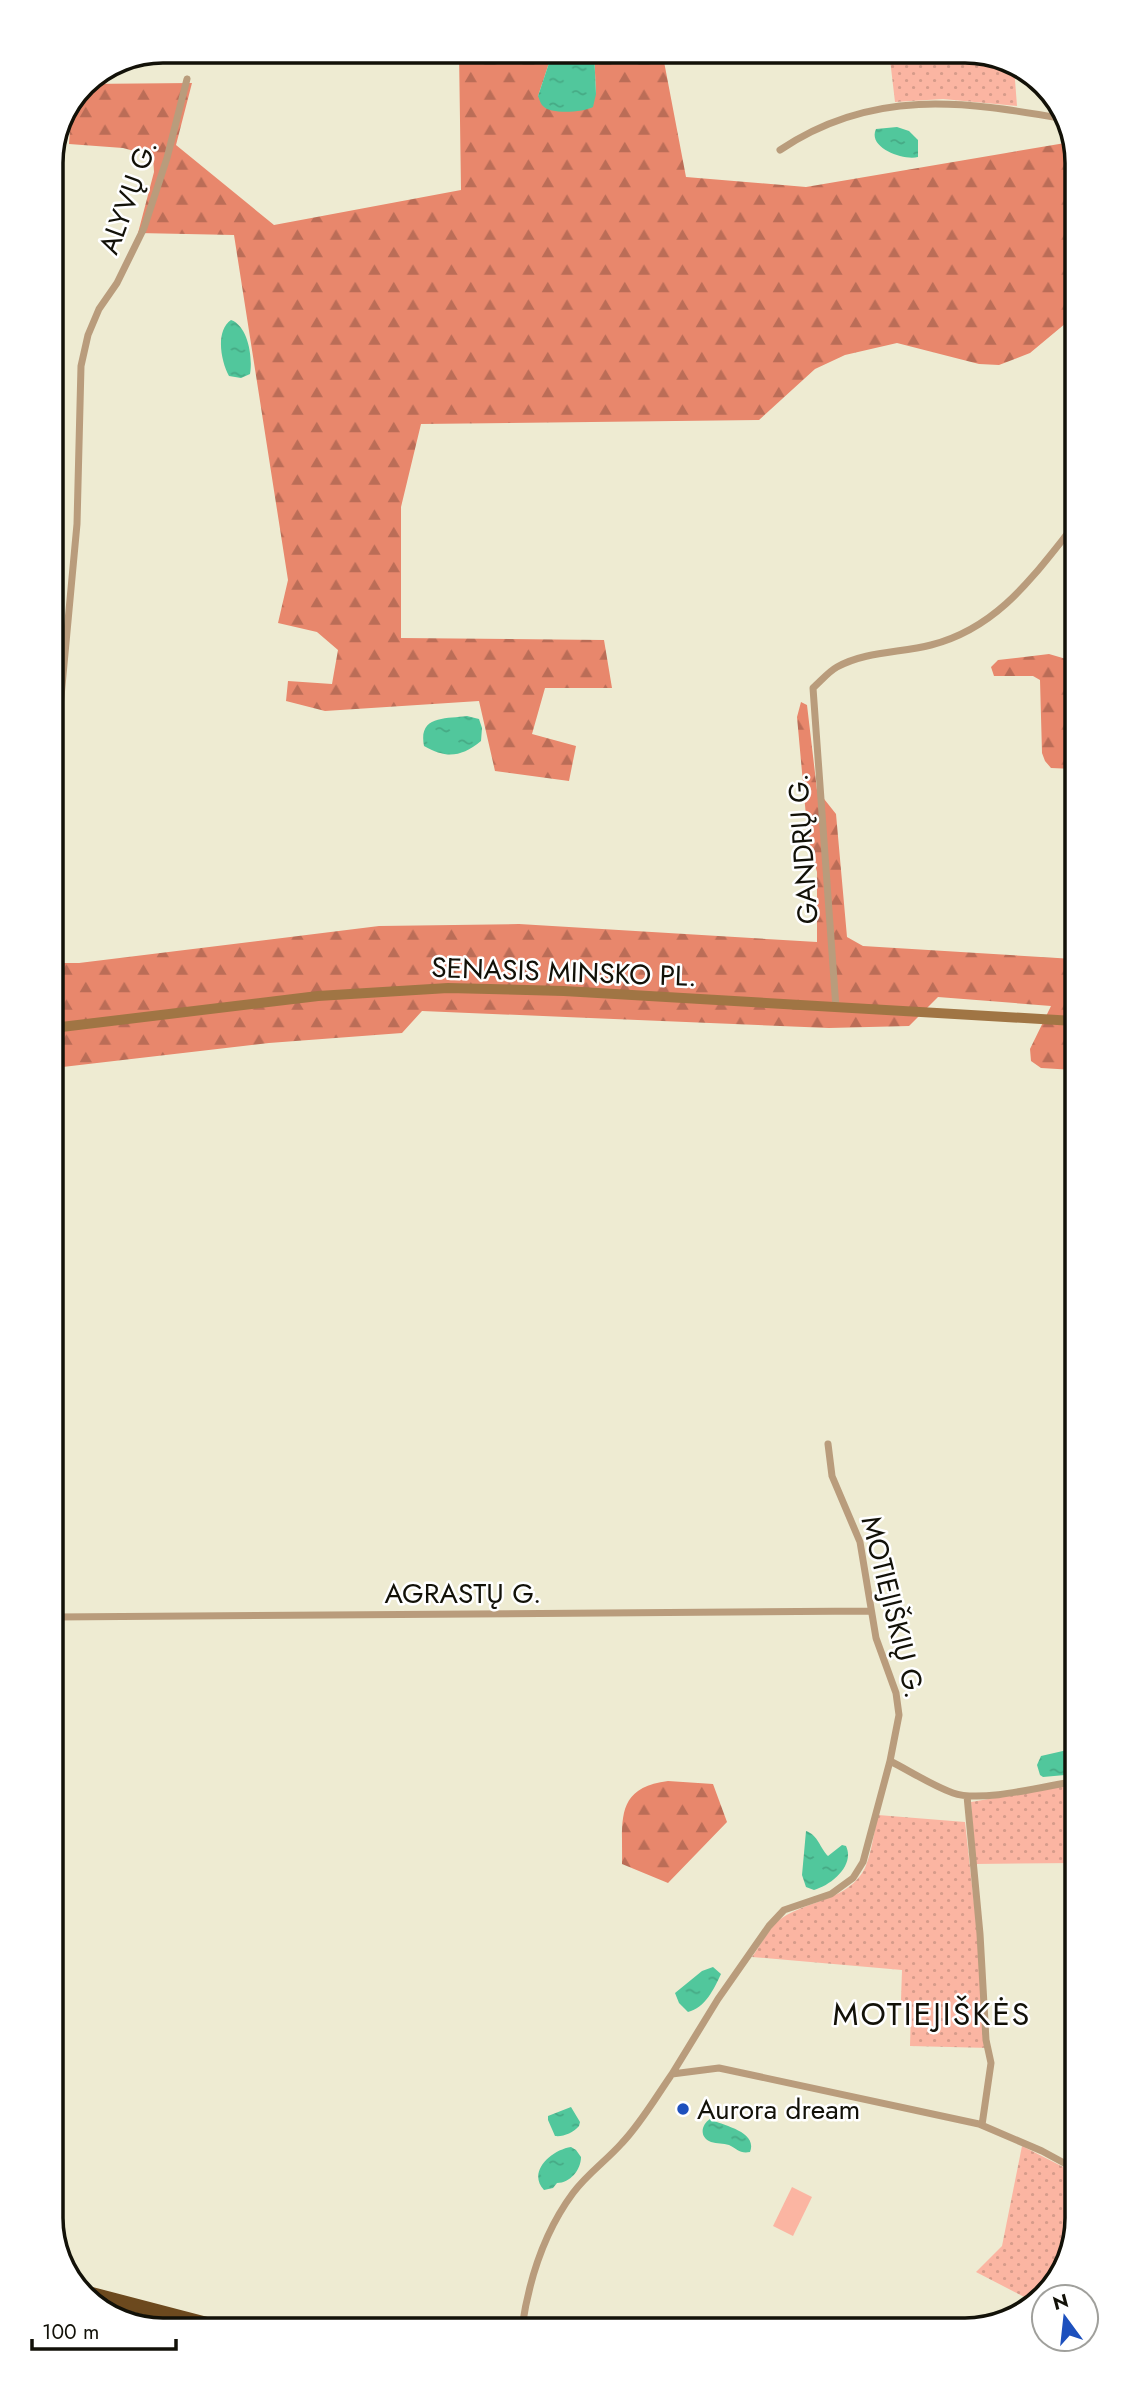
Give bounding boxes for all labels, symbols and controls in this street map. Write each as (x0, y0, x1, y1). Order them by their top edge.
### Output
street label: ALYVŲ G. (88, 134, 168, 260)
street label: GANDRŲ G. (777, 772, 829, 926)
street label: SENASIS MINSKO PL. (431, 947, 697, 997)
street label: MOTIEJIŠKIŲ G. (851, 1512, 935, 1702)
street label: AGRASTŲ G. (384, 1573, 542, 1614)
district label: MOTIEJIŠKĖS (833, 1991, 1031, 2037)
place label: Aurora dream (697, 2089, 860, 2130)
marker: Aurora dream (675, 2101, 691, 2117)
north arrow (1030, 2283, 1100, 2353)
text: N (1050, 2287, 1072, 2317)
scale bar (32, 2308, 175, 2352)
text: 100 m (42, 2317, 99, 2347)

